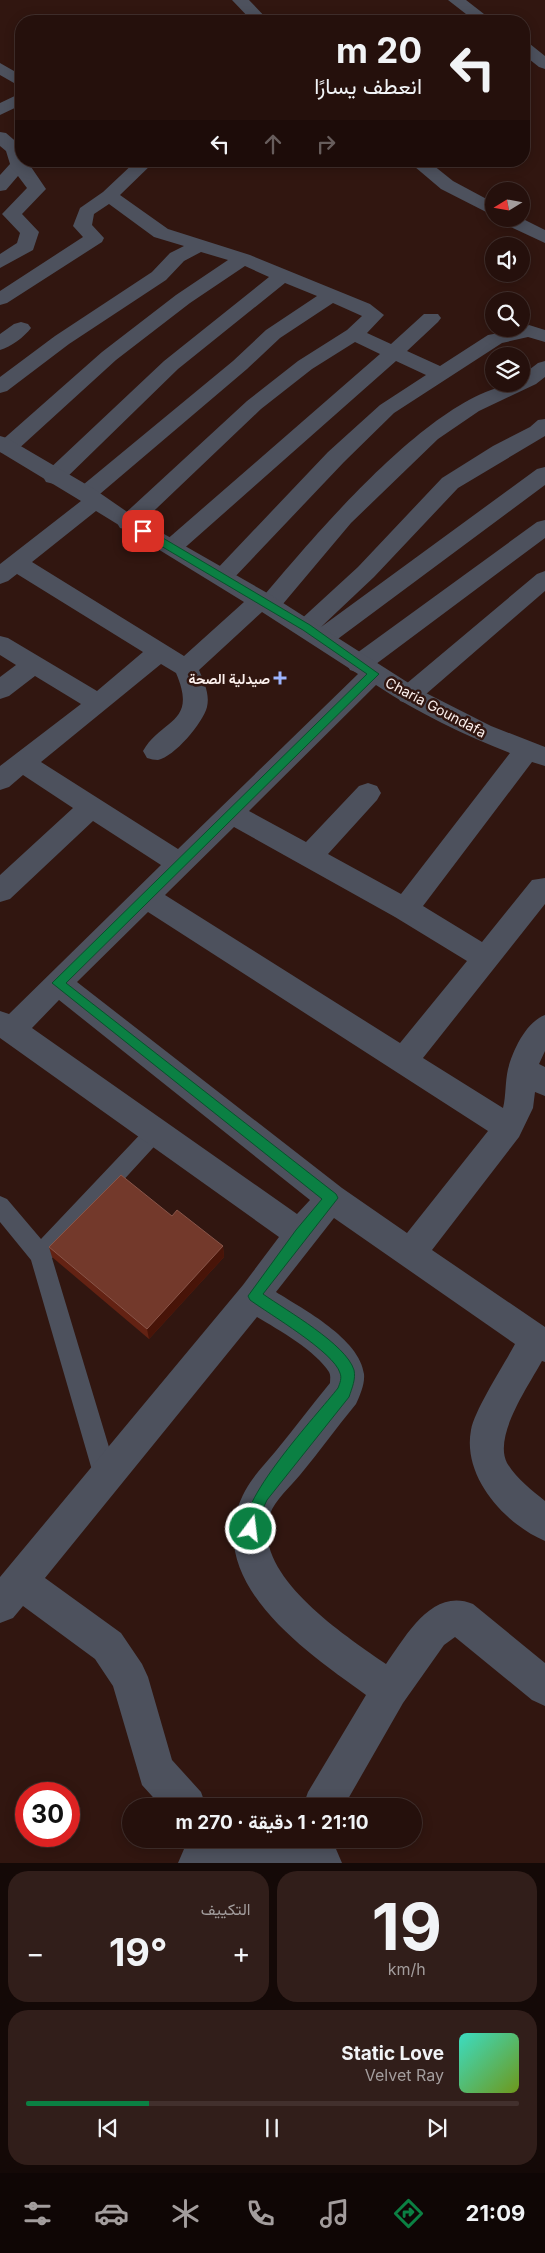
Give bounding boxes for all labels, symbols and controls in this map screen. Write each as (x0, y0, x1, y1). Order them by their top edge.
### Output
text: 20 m (336, 29, 422, 71)
icon: left (440, 35, 505, 100)
text: انعطف يسارًا (314, 73, 422, 99)
icon: left (206, 130, 234, 158)
icon: ahead (259, 130, 287, 158)
icon: right (312, 130, 340, 158)
north arrow (485, 182, 530, 228)
map controls (485, 182, 530, 392)
button: sound (485, 237, 530, 282)
button: search (485, 292, 530, 337)
button: layers (485, 347, 530, 392)
pin (122, 510, 164, 552)
icon: arrive (129, 517, 157, 545)
place label: صيدلية الصحة (189, 670, 270, 688)
marker: صيدلية الصحة (274, 672, 286, 684)
street label: Charia Goundafa (383, 673, 489, 741)
position arrow (224, 1502, 276, 1554)
speed limit sign: 30 (15, 1782, 80, 1847)
text: 21:10 · 1 دقيقة · 270 m (175, 1811, 369, 1834)
text: 19 (372, 1887, 442, 1966)
text: التكييف (201, 1899, 251, 1919)
text: 19° (109, 1929, 168, 1975)
text: − (26, 1936, 45, 1970)
text: + (232, 1936, 251, 1970)
text: km/h (388, 1959, 426, 1979)
text: Static Love (341, 2042, 444, 2065)
text: Velvet Ray (365, 2065, 444, 2085)
icon: previous (94, 2114, 122, 2142)
icon: pause (258, 2114, 286, 2142)
icon: next (423, 2114, 451, 2142)
icon: filters (20, 2196, 55, 2231)
icon: car (94, 2196, 129, 2231)
icon: climate (168, 2196, 203, 2231)
icon: phone (243, 2196, 278, 2231)
icon: music (317, 2196, 352, 2231)
icon: directions (391, 2196, 426, 2231)
text: 21:09 (466, 2200, 525, 2226)

